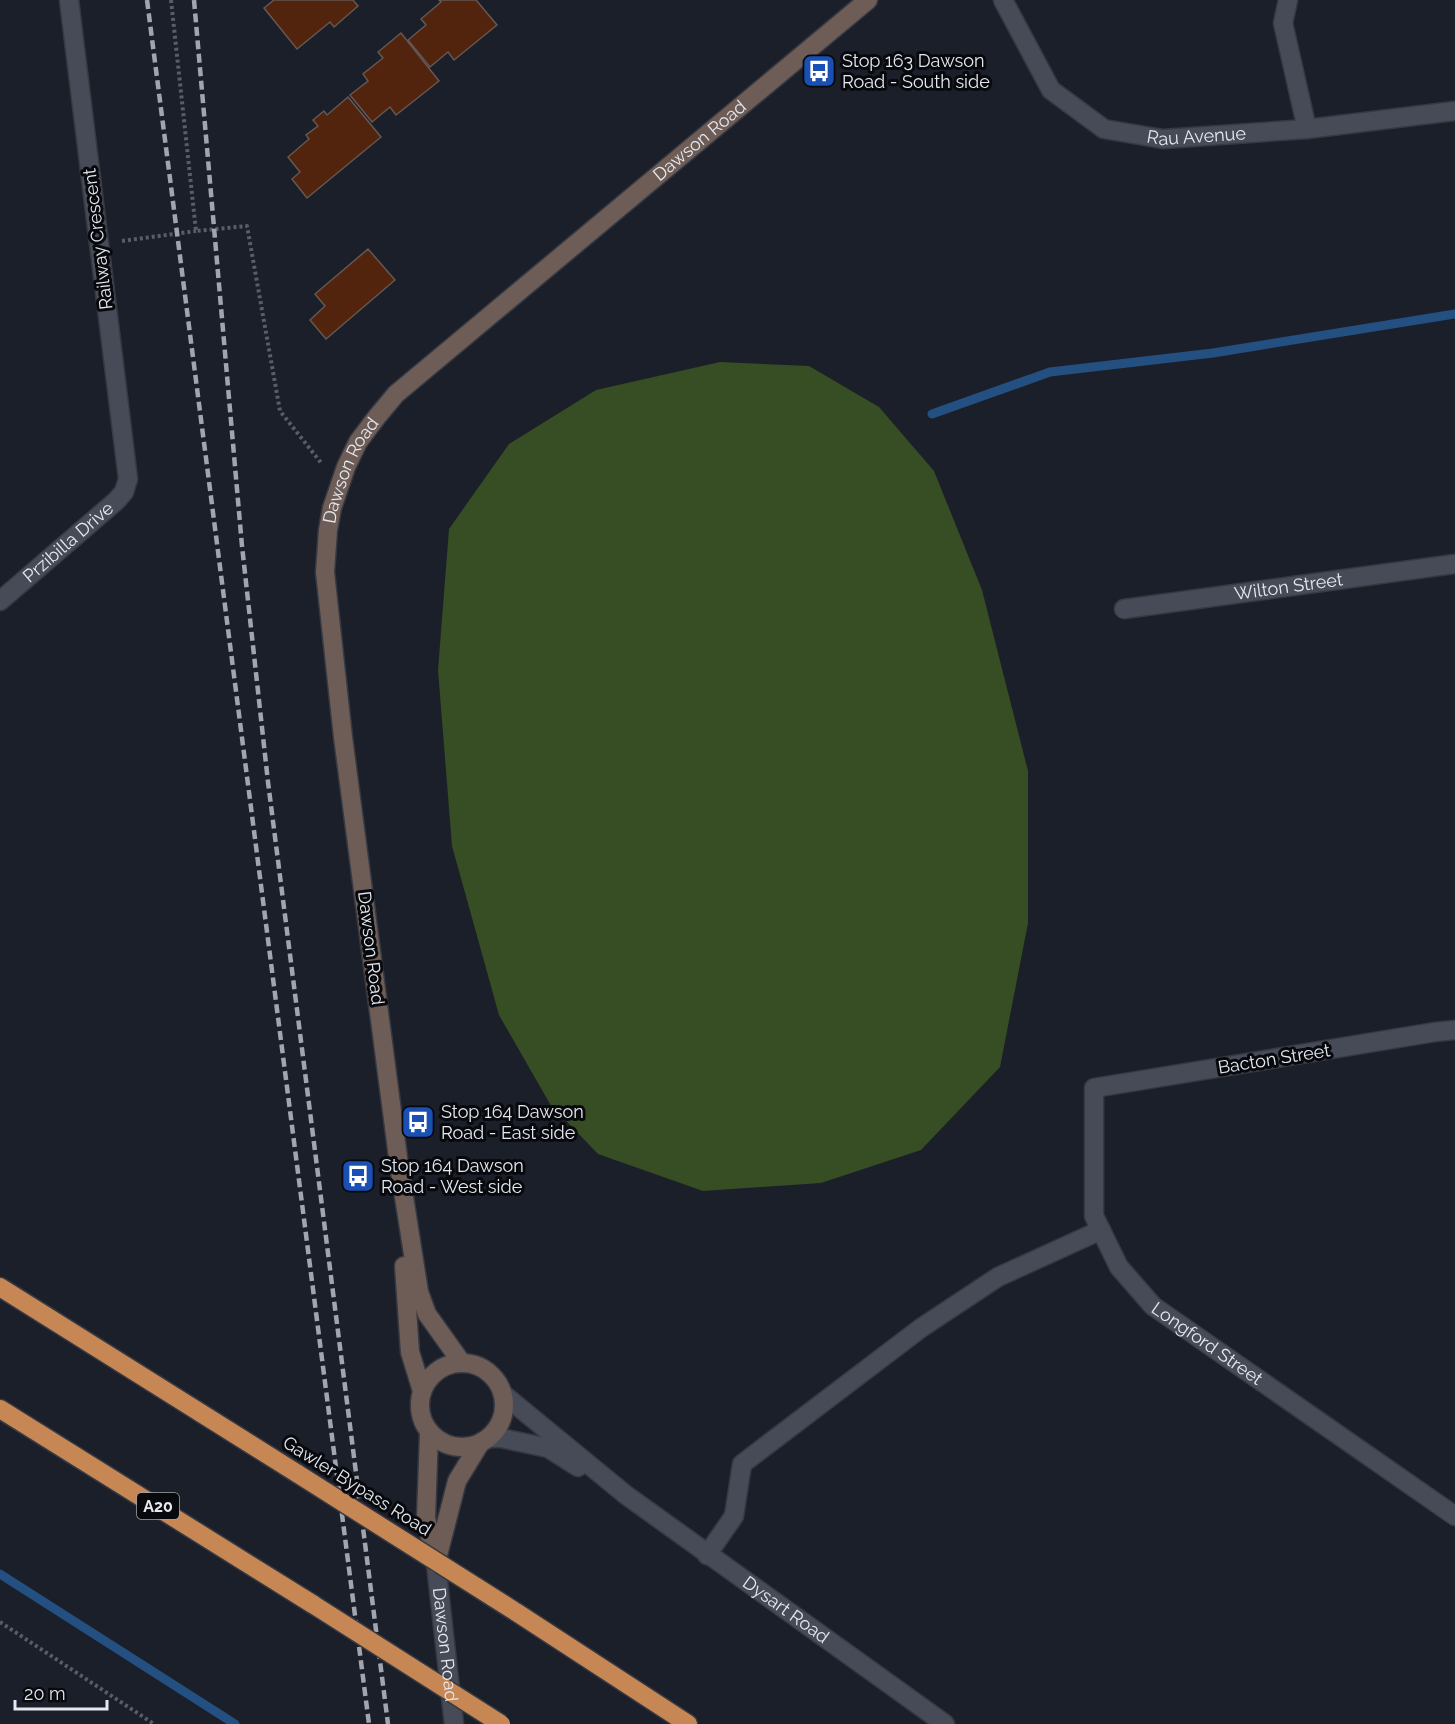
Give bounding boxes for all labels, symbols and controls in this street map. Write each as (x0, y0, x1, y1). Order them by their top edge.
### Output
place label: Stop 163 Dawson Road - South side (842, 50, 990, 92)
bus stop icon: Stop 163 Dawson Road - South side (801, 53, 837, 89)
street label: Dawson Road (649, 95, 750, 185)
street label: Rau Avenue (1145, 122, 1247, 149)
street label: Railway Crescent (78, 167, 117, 311)
street label: Dawson Road (318, 413, 383, 525)
street label: Przibilla Drive (18, 497, 118, 587)
street label: Wilton Street (1233, 568, 1344, 604)
street label: Dawson Road (354, 890, 389, 1006)
street label: Bacton Street (1216, 1039, 1331, 1078)
place label: Stop 164 Dawson Road - East side (441, 1101, 584, 1143)
bus stop icon: Stop 164 Dawson Road - East side (400, 1104, 436, 1140)
place label: Stop 164 Dawson Road - West side (381, 1155, 524, 1197)
bus stop icon: Stop 164 Dawson Road - West side (340, 1158, 376, 1194)
street label: Longford Street (1148, 1297, 1267, 1389)
street label: Gawler Bypass Road (279, 1431, 435, 1540)
road number: A20 (137, 1493, 179, 1519)
street label: Dysart Road (739, 1571, 833, 1647)
street label: Dawson Road (429, 1586, 462, 1702)
scale bar (15, 1673, 106, 1711)
text: 20 m (24, 1683, 66, 1704)

